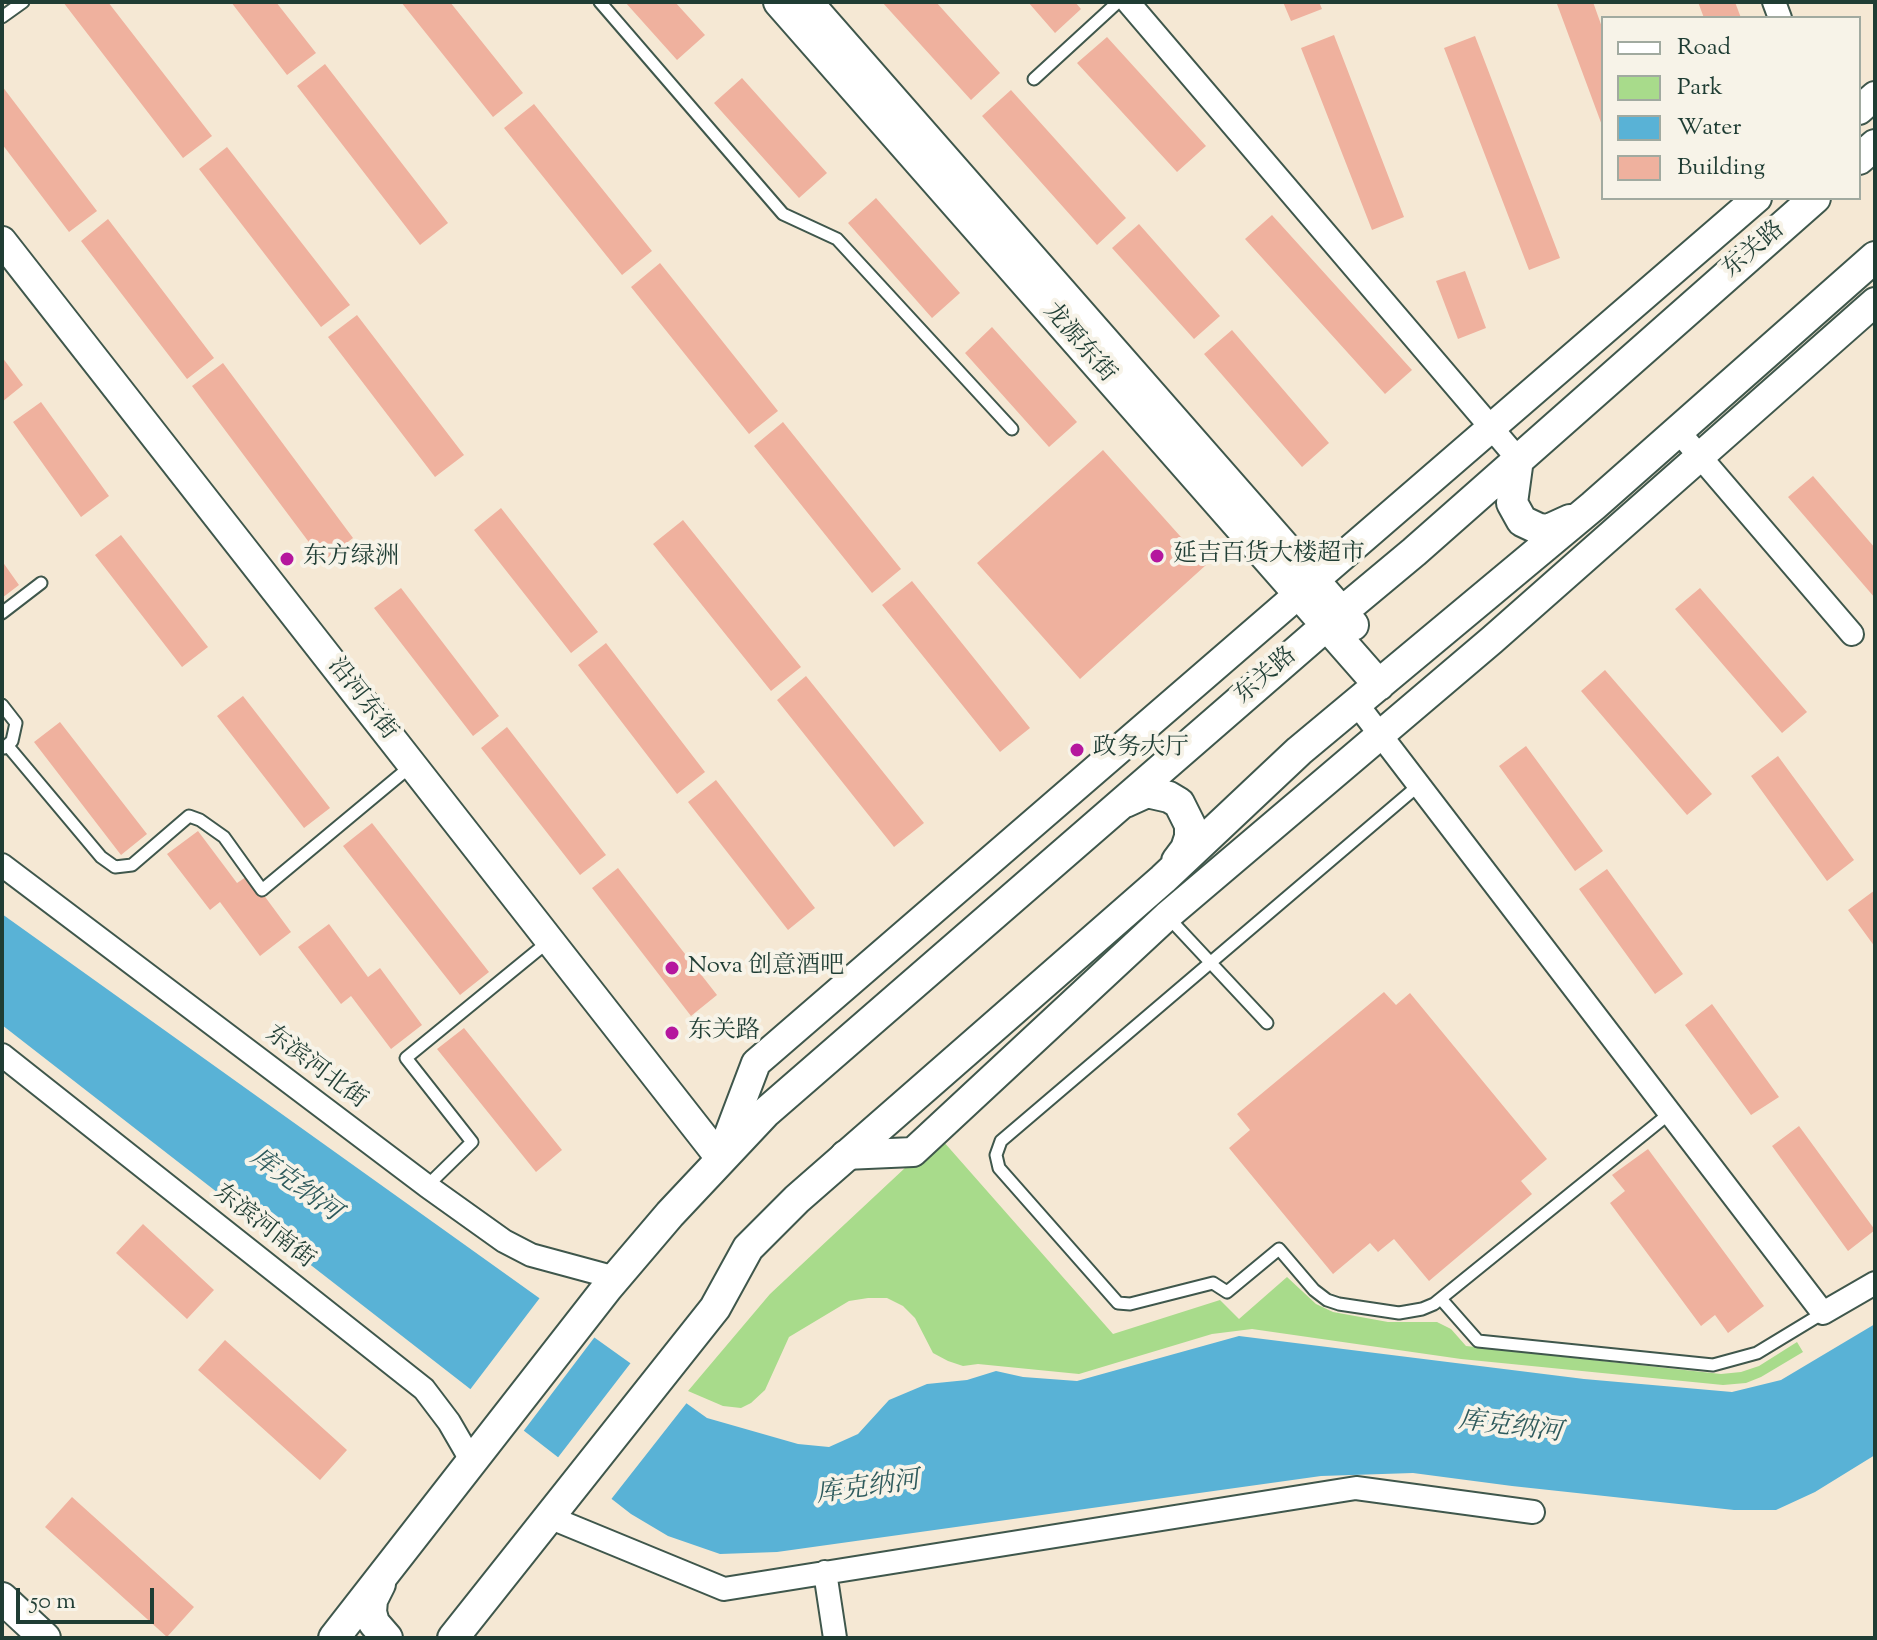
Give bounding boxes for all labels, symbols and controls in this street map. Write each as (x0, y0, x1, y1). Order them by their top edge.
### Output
legend (1601, 16, 1861, 200)
text: Road (1677, 31, 1731, 65)
text: Park (1677, 71, 1723, 105)
text: Water (1677, 111, 1741, 145)
text: Building (1677, 151, 1765, 185)
street label: 东关路 (1718, 217, 1792, 285)
street label: 龙源东街 (1036, 298, 1120, 390)
place label: 延吉百货大楼超市 (1173, 542, 1365, 570)
place label: 东方绿洲 (303, 545, 399, 573)
marker: 延吉百货大楼超市 (1148, 547, 1166, 565)
marker: 东方绿洲 (278, 550, 296, 568)
street label: 东关路 (1230, 643, 1304, 711)
street label: 沿河东街 (320, 653, 402, 747)
place label: 政务大厅 (1093, 736, 1189, 764)
marker: 政务大厅 (1068, 741, 1086, 759)
place label: Nova 创意酒吧 (688, 954, 844, 982)
marker: Nova 创意酒吧 (663, 959, 681, 977)
place label: 东关路 (688, 1019, 760, 1047)
street label: 东滨河北街 (258, 1021, 372, 1117)
marker: 东关路 (663, 1024, 681, 1042)
water label: 库克纳河 (243, 1144, 345, 1230)
street label: 东滨河南街 (207, 1180, 319, 1276)
water label: 库克纳河 (1456, 1407, 1564, 1451)
water label: 库克纳河 (814, 1467, 922, 1513)
scale bar (20, 1572, 158, 1622)
text: 50 m (30, 1585, 76, 1619)

